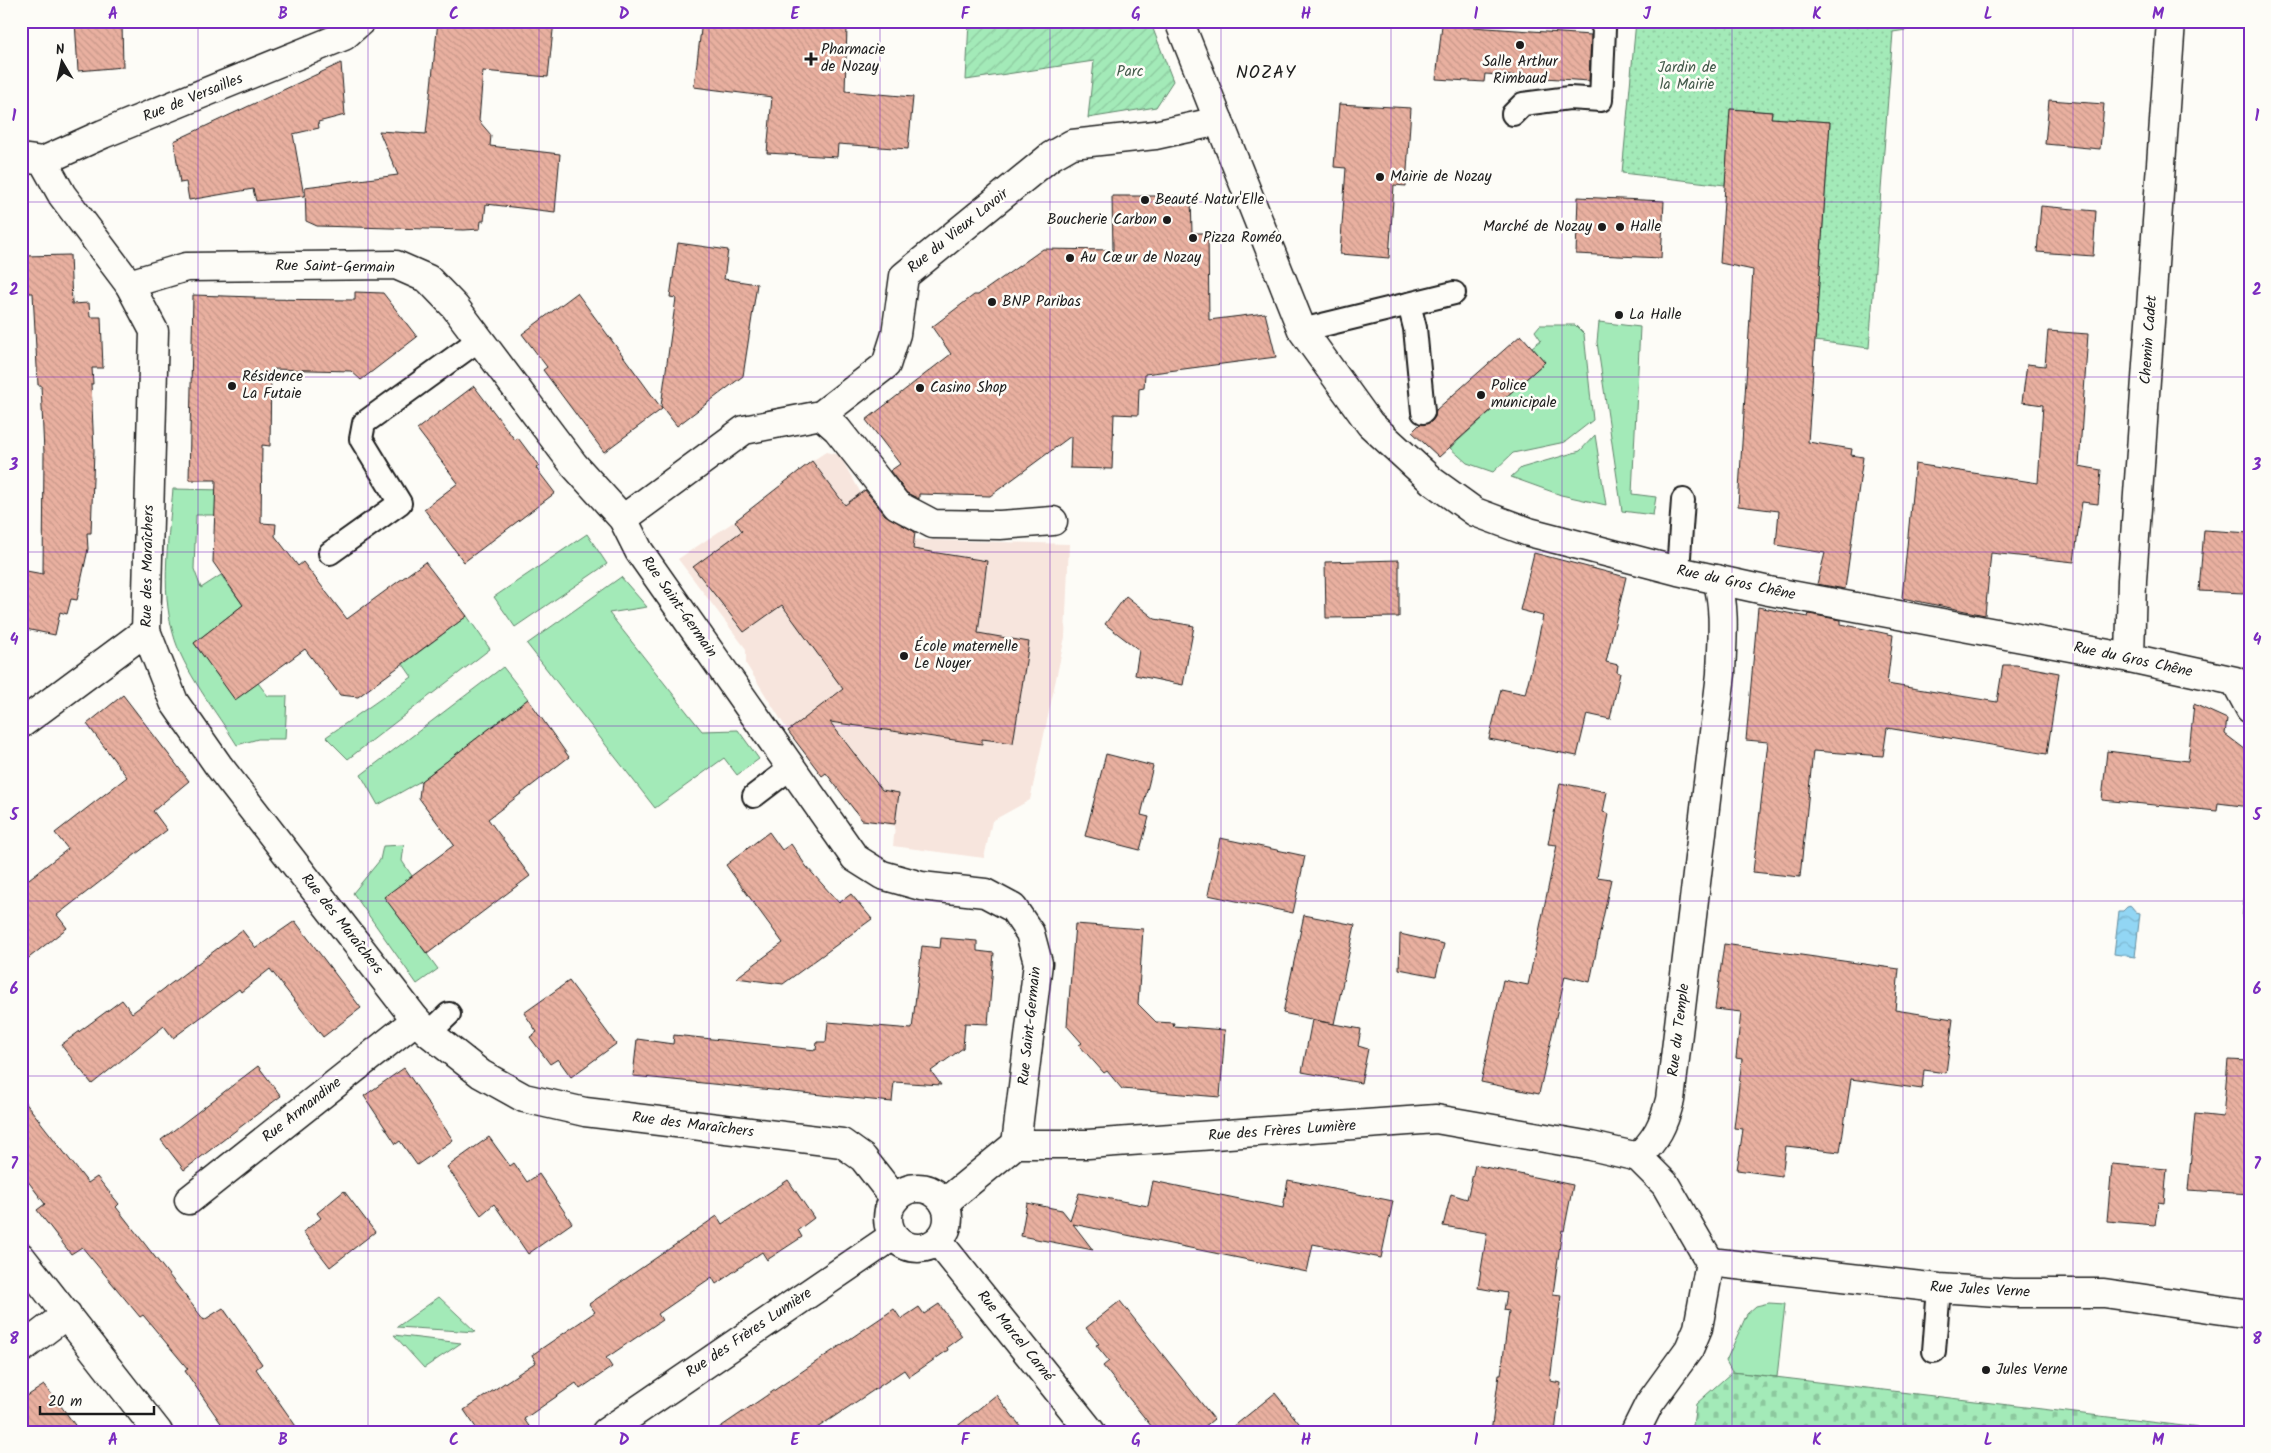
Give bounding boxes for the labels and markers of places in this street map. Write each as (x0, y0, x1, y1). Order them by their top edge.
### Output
place label: Pharmacie de Nozay (821, 38, 885, 79)
marker: Salle Arthur Rimbaud (1514, 39, 1526, 51)
place label: Salle Arthur Rimbaud (1482, 50, 1559, 91)
marker: Pharmacie de Nozay (805, 53, 817, 65)
place label: Mairie de Nozay (1390, 165, 1493, 189)
marker: Mairie de Nozay (1374, 171, 1386, 183)
place label: Beauté Natur'Elle (1155, 188, 1264, 212)
marker: Beauté Natur'Elle (1139, 194, 1151, 206)
place label: Boucherie Carbon (1047, 208, 1157, 232)
marker: Boucherie Carbon (1161, 214, 1173, 226)
place label: Marché de Nozay (1483, 215, 1593, 239)
place label: Halle (1630, 215, 1661, 239)
marker: Marché de Nozay (1596, 221, 1608, 233)
marker: Halle (1614, 221, 1626, 233)
place label: Pizza Roméo (1203, 226, 1282, 250)
marker: Pizza Roméo (1187, 232, 1199, 244)
place label: Au Cœur de Nozay (1080, 246, 1202, 270)
marker: Au Cœur de Nozay (1064, 252, 1076, 264)
place label: BNP Paribas (1002, 290, 1081, 314)
marker: BNP Paribas (986, 296, 998, 308)
place label: La Halle (1629, 303, 1682, 327)
marker: La Halle (1613, 309, 1625, 321)
place label: Résidence La Futaie (242, 365, 303, 406)
place label: Police municipale (1491, 374, 1557, 415)
place label: Casino Shop (930, 376, 1007, 400)
marker: Résidence La Futaie (226, 380, 238, 392)
marker: Casino Shop (914, 382, 926, 394)
marker: Police municipale (1475, 389, 1487, 401)
place label: École maternelle Le Noyer (914, 635, 1018, 676)
marker: École maternelle Le Noyer (898, 650, 910, 662)
place label: Jules Verne (1996, 1358, 2068, 1382)
marker: Jules Verne (1980, 1364, 1992, 1376)

